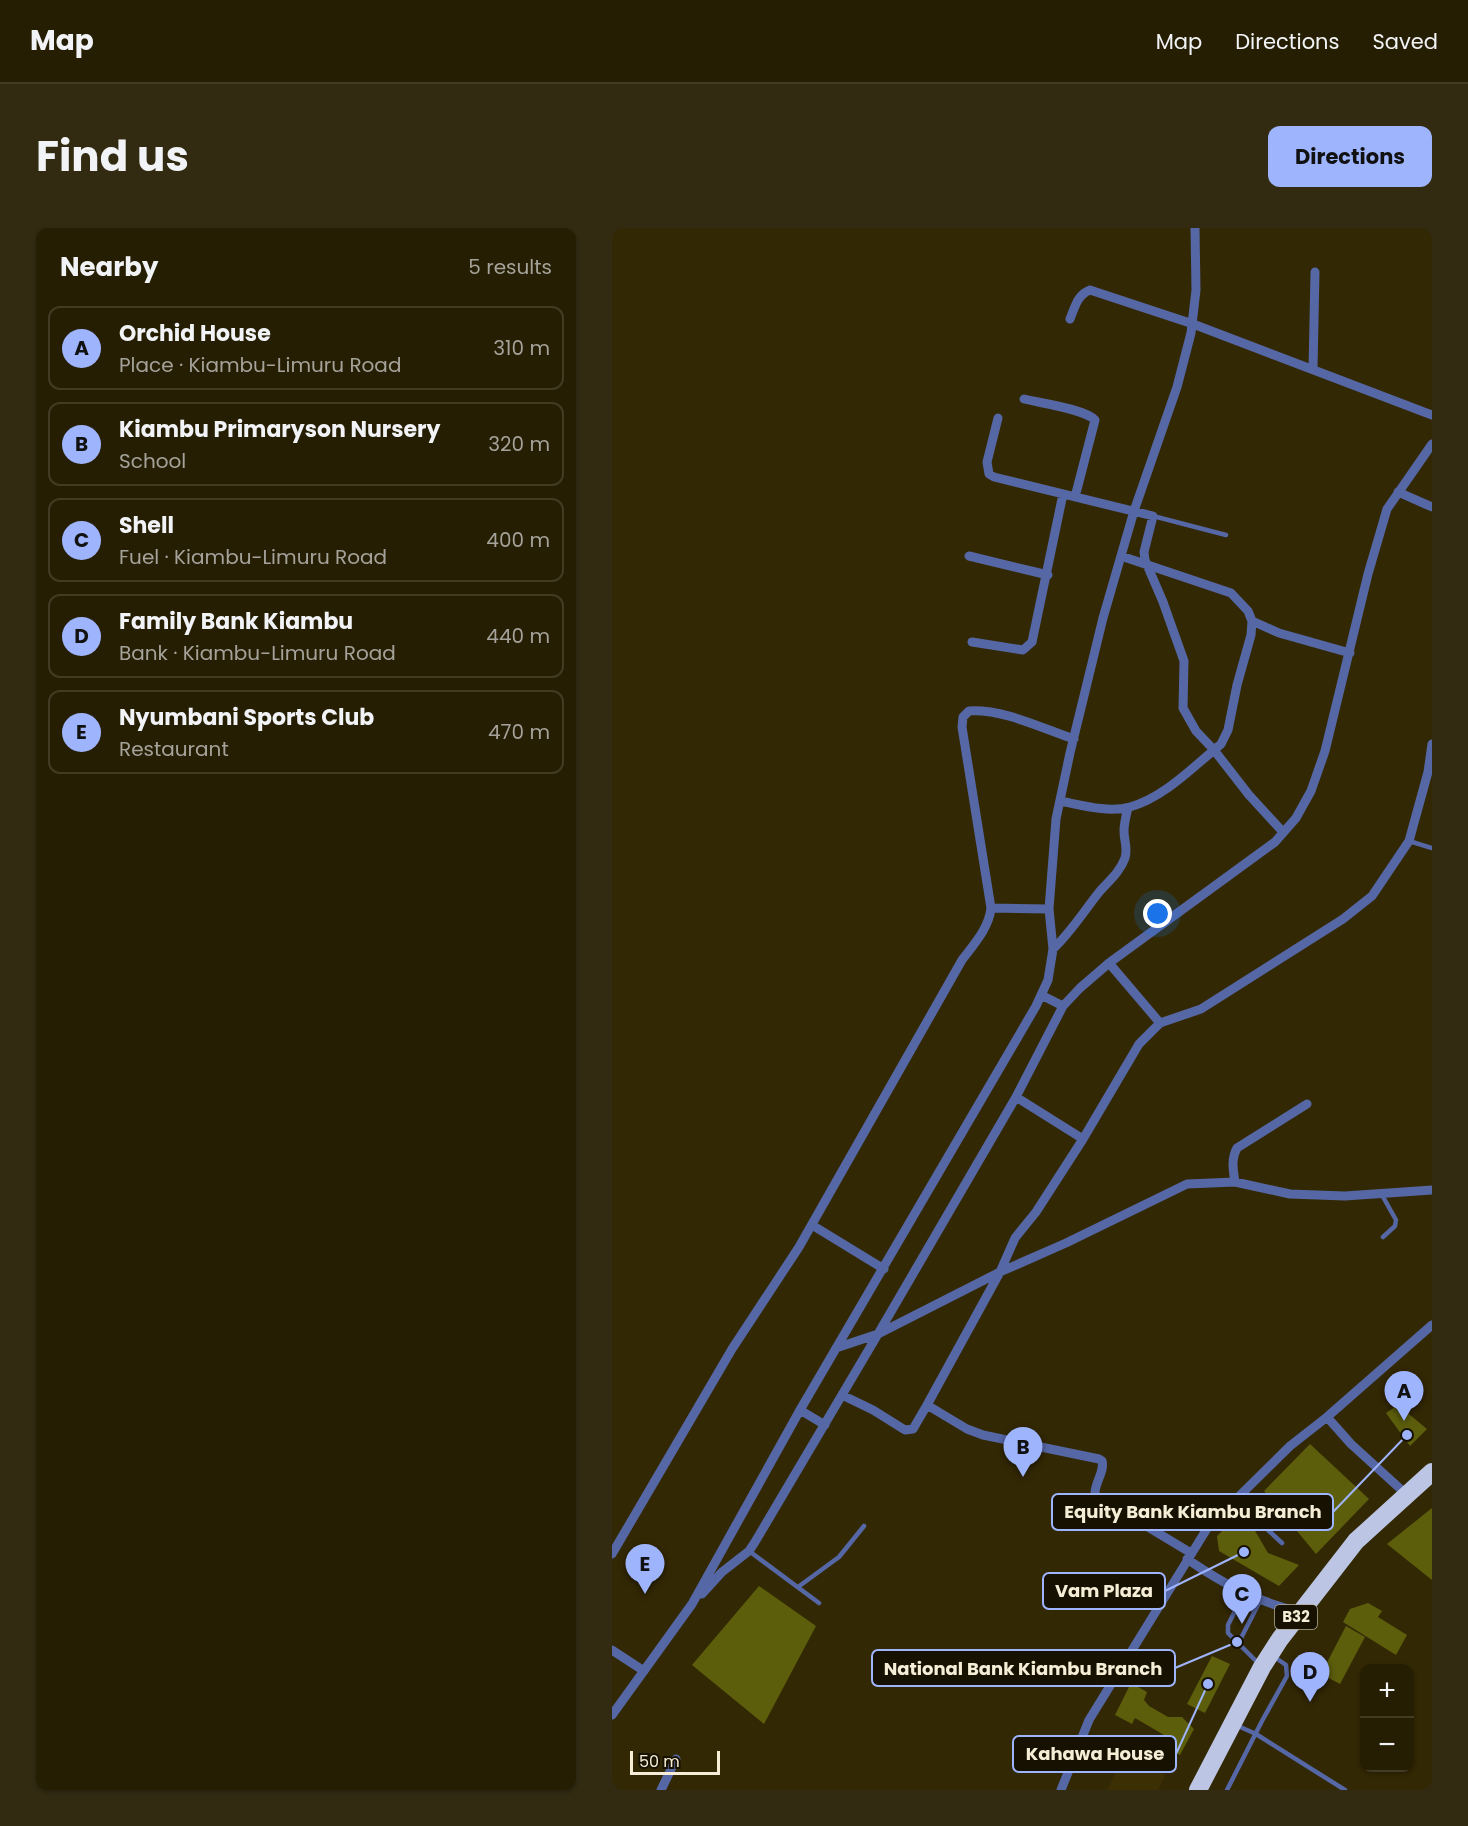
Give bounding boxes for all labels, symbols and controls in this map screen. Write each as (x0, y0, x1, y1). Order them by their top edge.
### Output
text: Map (30, 21, 94, 60)
text: Map (1156, 27, 1202, 56)
text: Directions (1235, 27, 1339, 56)
text: Saved (1372, 27, 1438, 56)
button: Directions (1268, 126, 1432, 187)
text: Find us (36, 127, 189, 186)
text: Nearby (60, 249, 158, 285)
text: 5 results (468, 253, 552, 281)
text: Orchid House (119, 318, 271, 349)
text: A (74, 334, 89, 362)
text: 310 m (493, 334, 550, 362)
text: Place · Kiambu-Limuru Road (119, 351, 401, 379)
text: Kiambu Primaryson Nursery (119, 414, 440, 445)
text: B (75, 430, 88, 458)
text: 320 m (488, 430, 550, 458)
text: School (119, 447, 186, 475)
text: Shell (119, 510, 174, 541)
text: C (74, 526, 89, 554)
text: 400 m (486, 526, 550, 554)
text: Fuel · Kiambu-Limuru Road (119, 543, 387, 571)
text: Family Bank Kiambu (119, 606, 353, 637)
text: D (74, 622, 89, 650)
text: 440 m (486, 622, 550, 650)
text: Bank · Kiambu-Limuru Road (119, 639, 396, 667)
text: Nyumbani Sports Club (119, 702, 374, 733)
text: E (76, 718, 87, 746)
text: 470 m (488, 718, 550, 746)
text: Restaurant (119, 735, 229, 763)
your location (1143, 899, 1172, 928)
pin: A (1384, 1372, 1424, 1421)
pin: B (1004, 1428, 1042, 1477)
callout: Equity Bank Kiambu Branch (1052, 1494, 1333, 1530)
text: Equity Bank Kiambu Branch (1064, 1499, 1322, 1524)
pin: E (626, 1544, 664, 1594)
callout: Vam Plaza (1043, 1573, 1165, 1609)
pin: C (1222, 1574, 1262, 1624)
text: Vam Plaza (1055, 1578, 1153, 1603)
road number: B32 (1275, 1605, 1317, 1629)
callout: National Bank Kiambu Branch (872, 1650, 1175, 1686)
pin: D (1290, 1652, 1330, 1702)
text: National Bank Kiambu Branch (884, 1656, 1162, 1681)
map controls (1360, 1664, 1414, 1772)
button: + (1360, 1664, 1414, 1718)
button: − (1360, 1718, 1414, 1772)
callout: Kahawa House (1013, 1736, 1176, 1772)
text: Kahawa House (1026, 1741, 1164, 1766)
scale bar (630, 1748, 720, 1776)
text: 50 m (639, 1750, 680, 1773)

